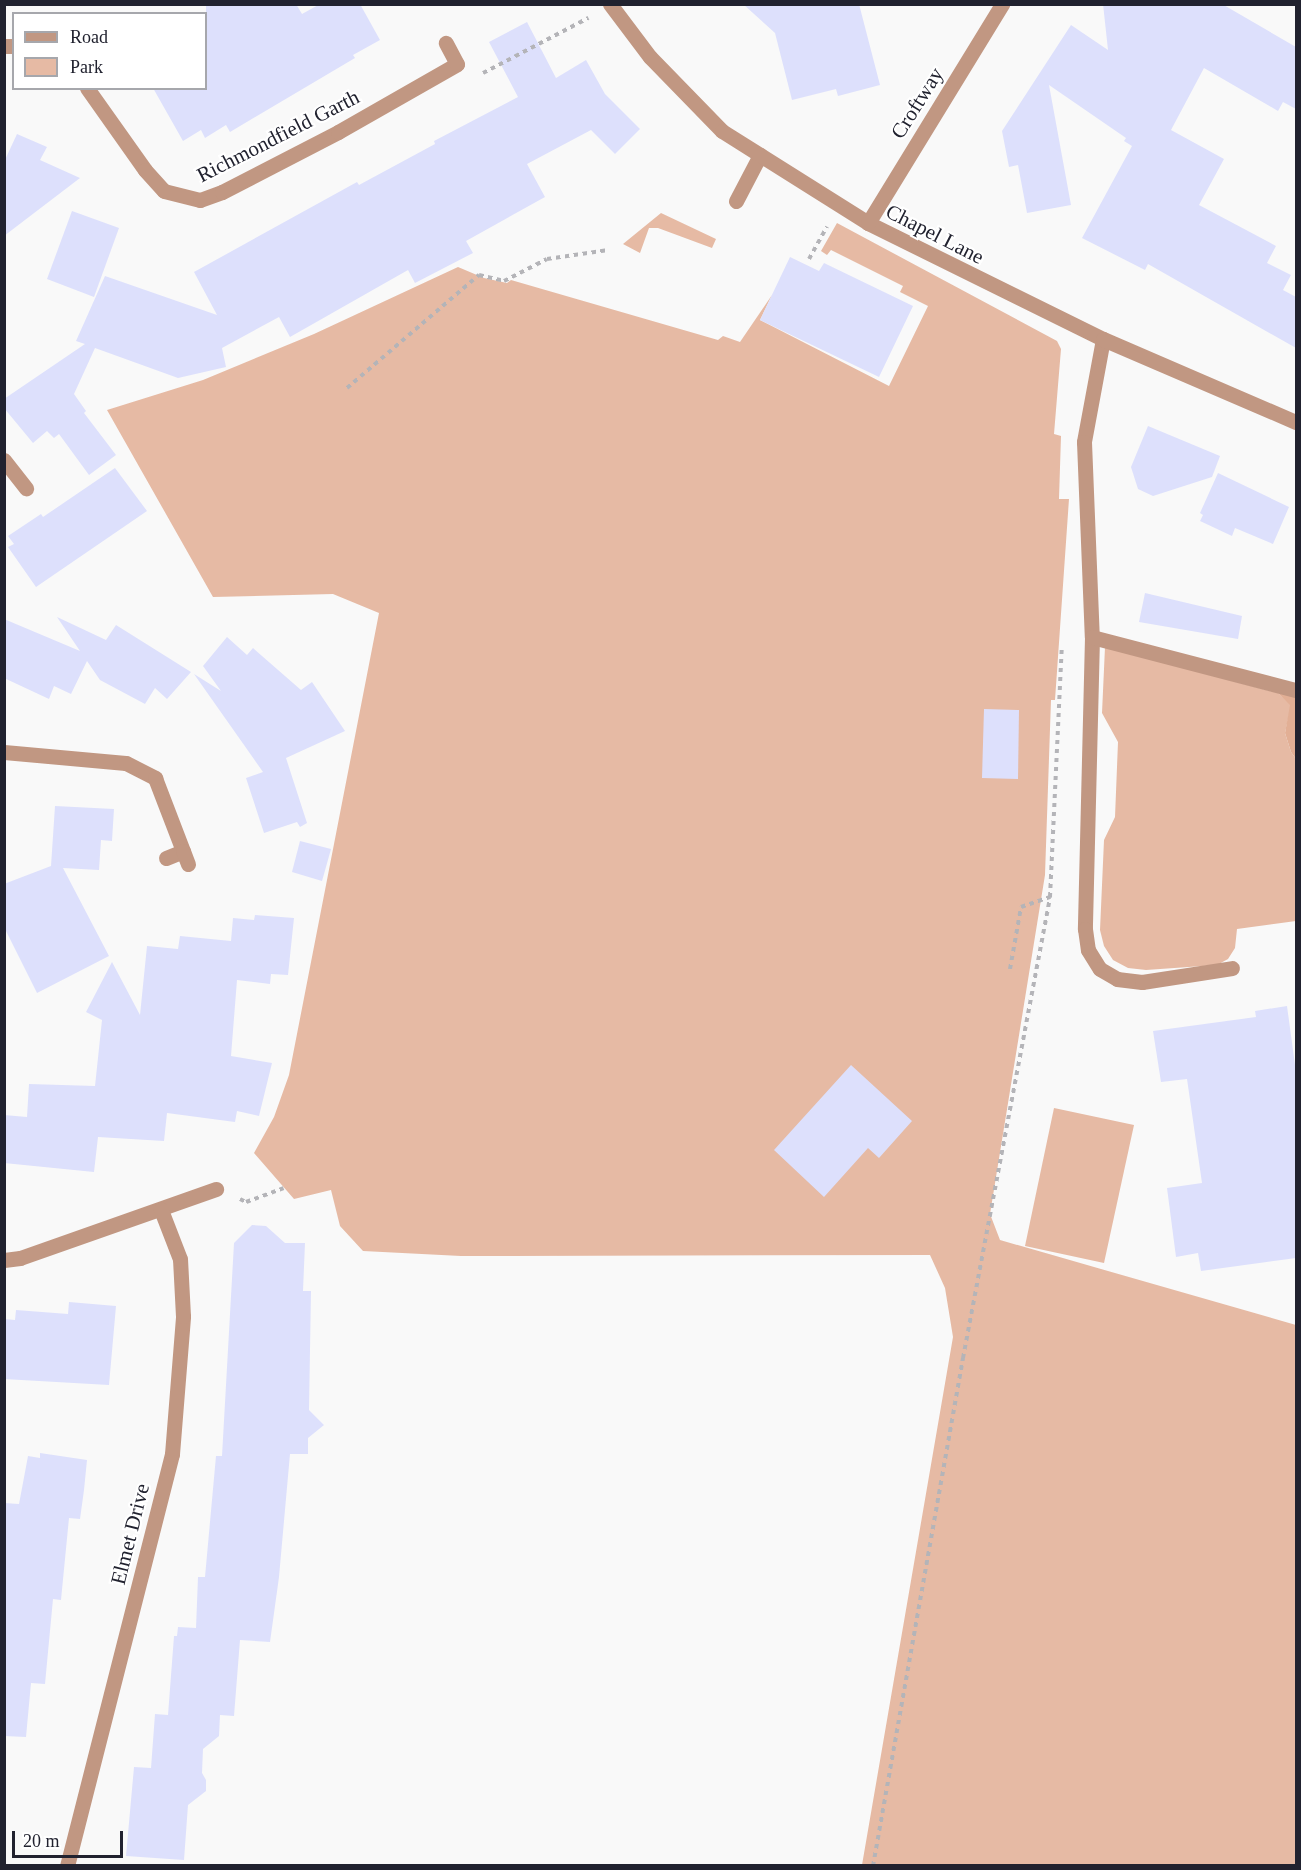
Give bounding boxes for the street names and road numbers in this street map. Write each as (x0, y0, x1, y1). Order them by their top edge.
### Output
street label: Croftway (885, 63, 949, 143)
street label: Richmondfield Garth (193, 84, 363, 188)
street label: Chapel Lane (882, 199, 988, 269)
street label: Elmet Drive (105, 1481, 155, 1587)

